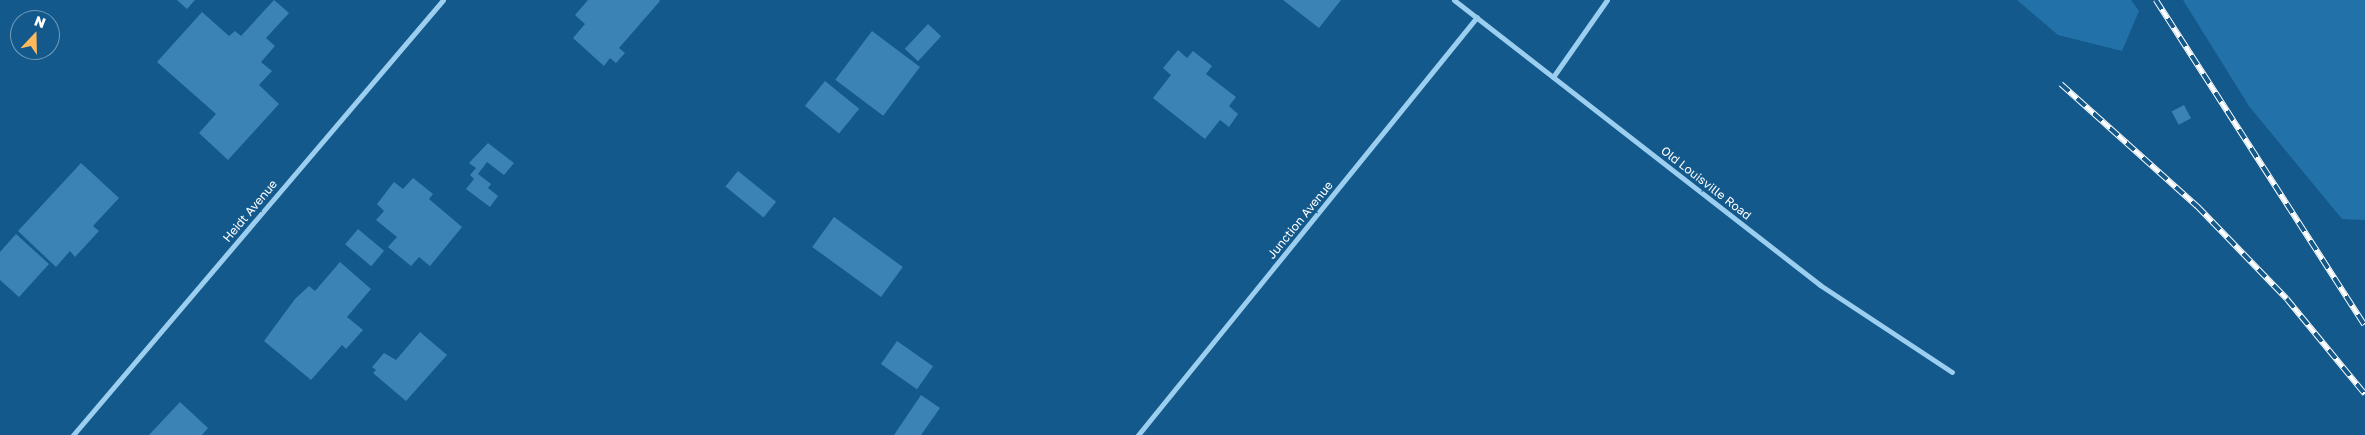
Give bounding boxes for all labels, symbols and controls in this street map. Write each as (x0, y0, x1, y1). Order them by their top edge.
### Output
north arrow (10, 10, 60, 60)
text: N (32, 12, 48, 31)
street label: Old Louisville Road (1658, 143, 1754, 223)
street label: Heidt Avenue (220, 177, 280, 245)
street label: Junction Avenue (1264, 178, 1336, 262)

